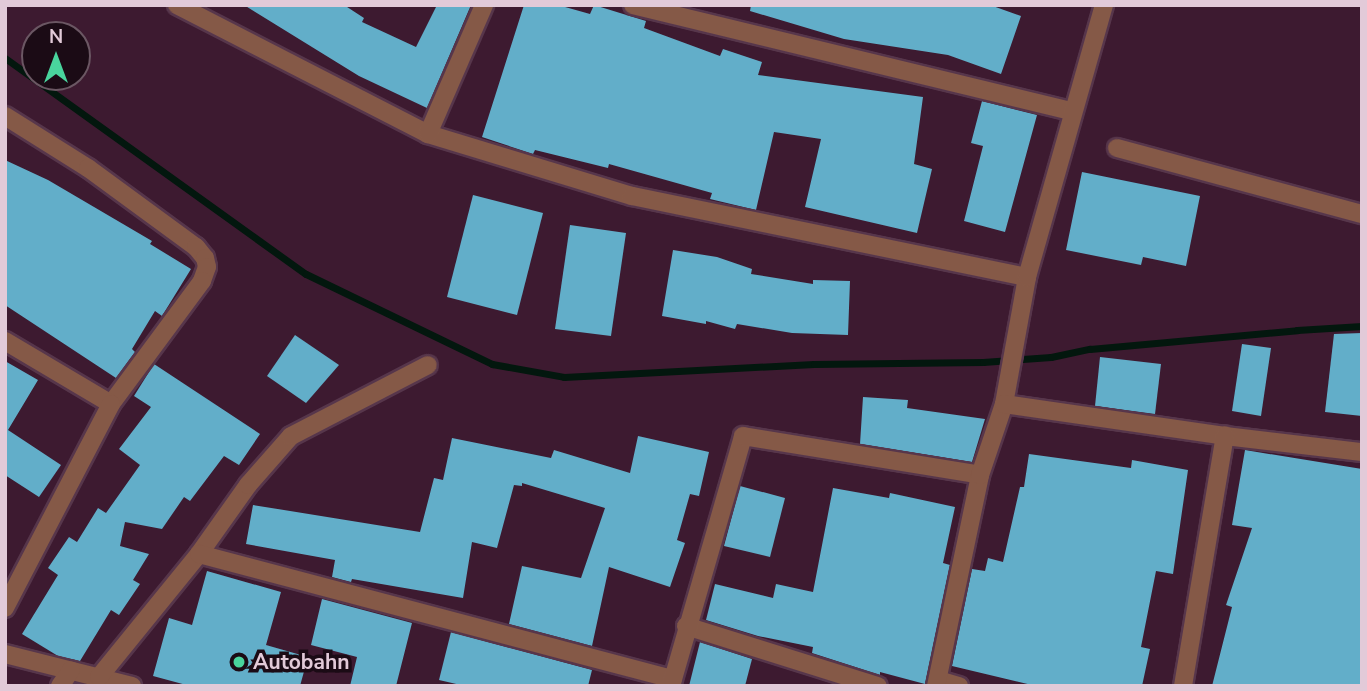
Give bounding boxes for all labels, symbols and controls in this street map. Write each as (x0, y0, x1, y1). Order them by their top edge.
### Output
north arrow (21, 21, 91, 91)
text: N (49, 24, 63, 50)
place label: Autobahn (253, 649, 349, 675)
marker: Autobahn (231, 654, 247, 670)

